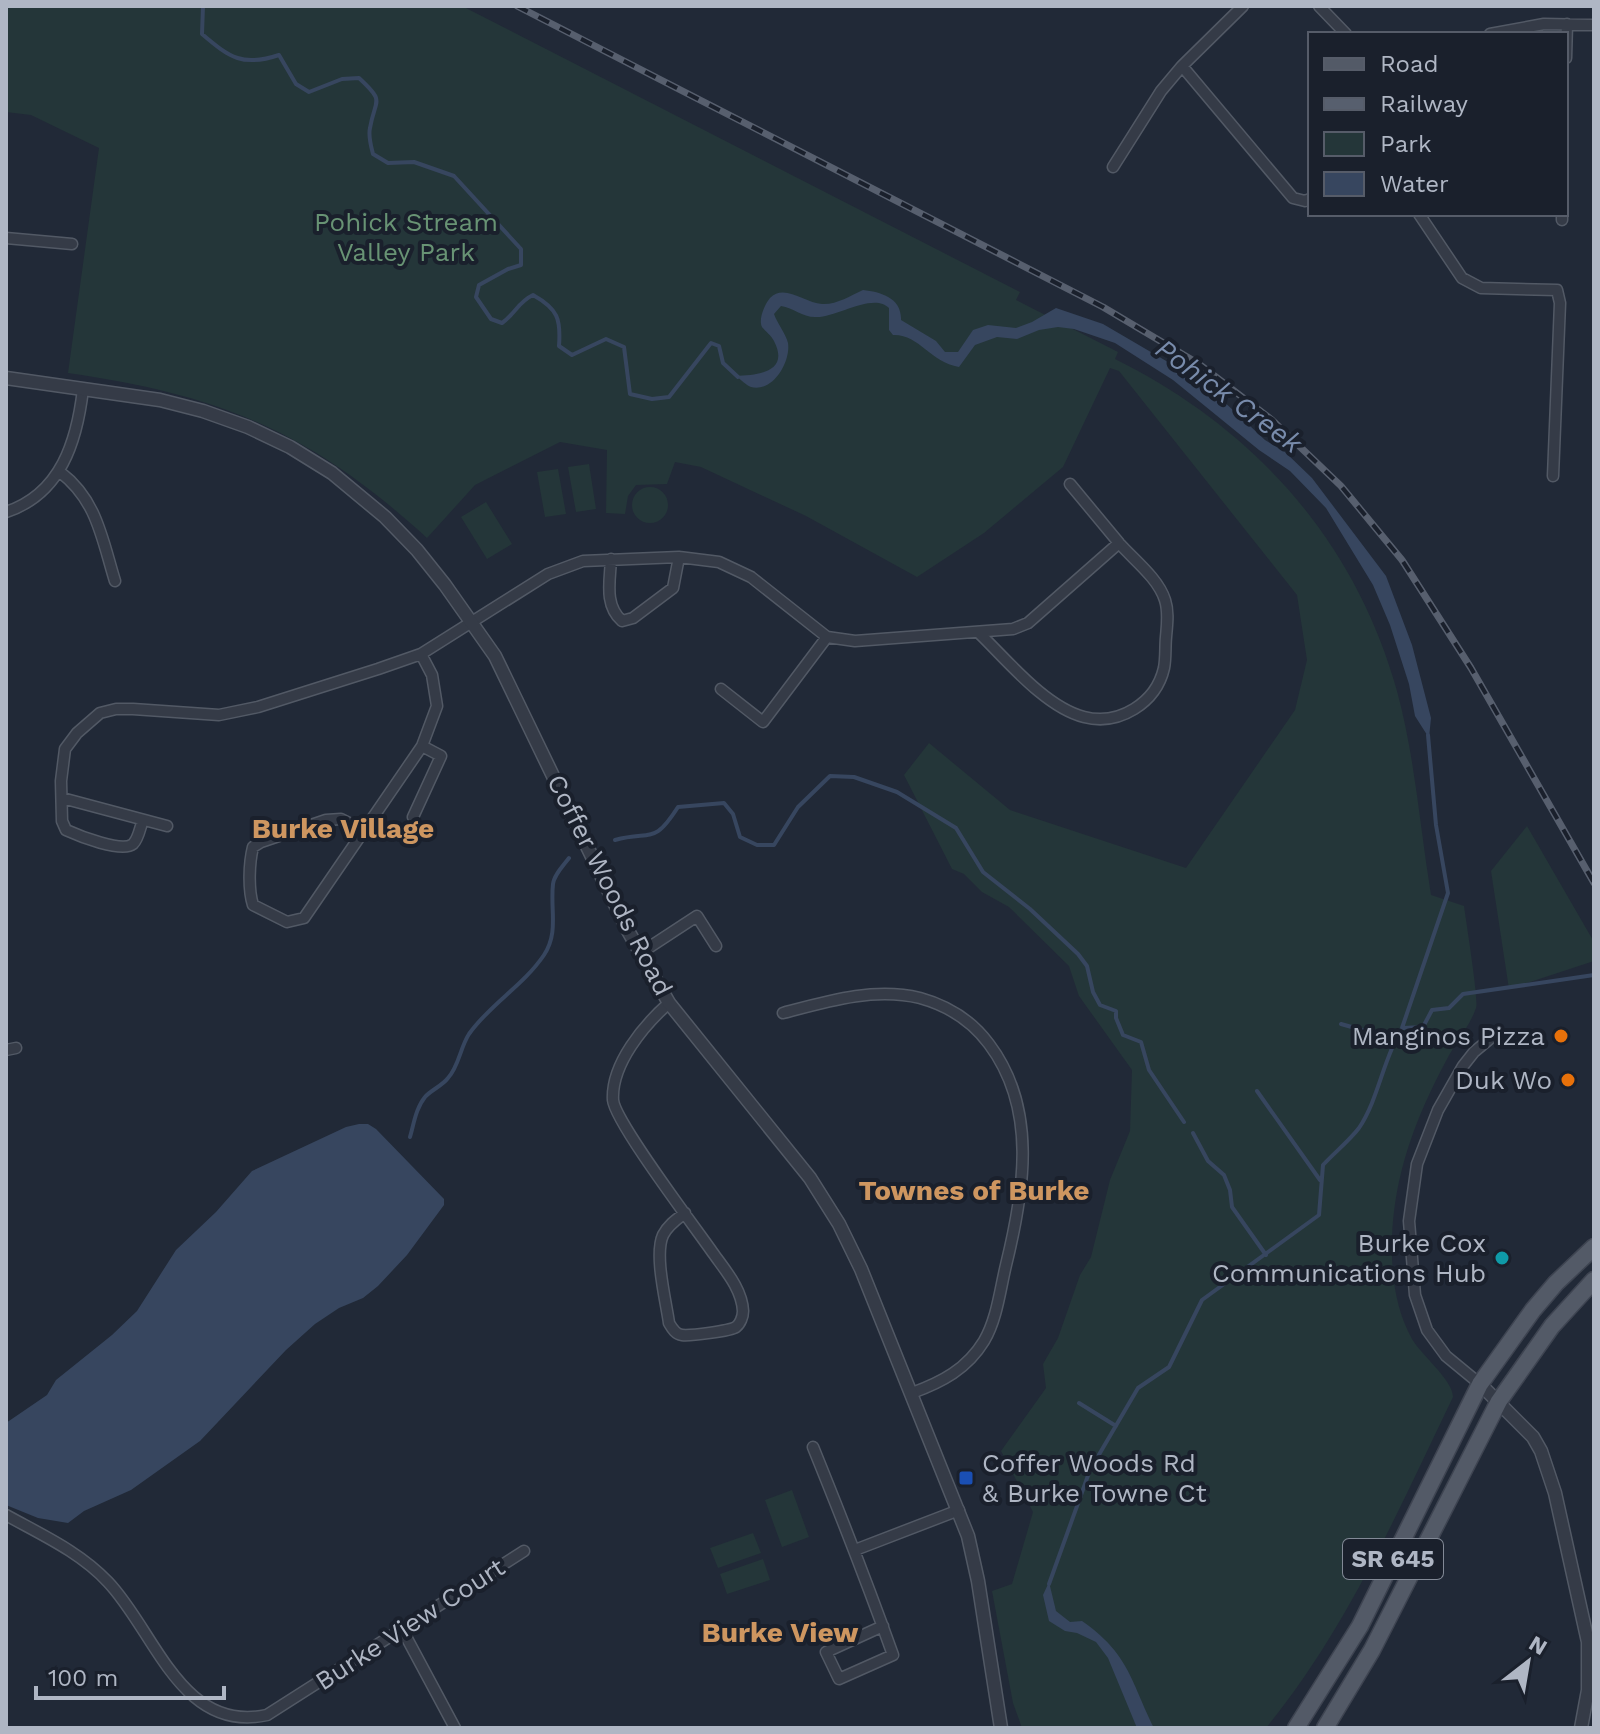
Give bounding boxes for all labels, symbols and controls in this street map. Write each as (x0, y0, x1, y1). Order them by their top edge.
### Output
legend (1308, 32, 1568, 216)
text: Road (1380, 50, 1439, 78)
text: Railway (1380, 90, 1469, 118)
text: Park (1380, 130, 1432, 158)
text: Water (1380, 170, 1449, 198)
park label: Pohick Stream Valley Park (314, 207, 498, 267)
water label: Pohick Creek (1149, 332, 1309, 461)
street label: Coffer Woods Road (541, 769, 679, 1001)
district label: Burke Village (252, 812, 434, 845)
place label: Manginos Pizza (1352, 1021, 1545, 1051)
marker: Manginos Pizza (1552, 1027, 1570, 1045)
place label: Duk Wo (1455, 1065, 1552, 1095)
marker: Duk Wo (1559, 1071, 1577, 1089)
district label: Townes of Burke (858, 1174, 1090, 1207)
place label: Burke Cox Communications Hub (1212, 1228, 1486, 1288)
marker: Burke Cox Communications Hub (1493, 1249, 1511, 1267)
place label: Coffer Woods Rd & Burke Towne Ct (982, 1448, 1207, 1508)
marker: Coffer Woods Rd & Burke Towne Ct (957, 1469, 975, 1487)
road number: SR 645 (1343, 1539, 1443, 1579)
street label: Burke View Court (310, 1552, 510, 1696)
district label: Burke View (702, 1616, 859, 1649)
north arrow (1488, 1622, 1568, 1702)
text: N (1525, 1630, 1551, 1660)
scale bar (36, 1650, 224, 1700)
text: 100 m (48, 1664, 118, 1692)

